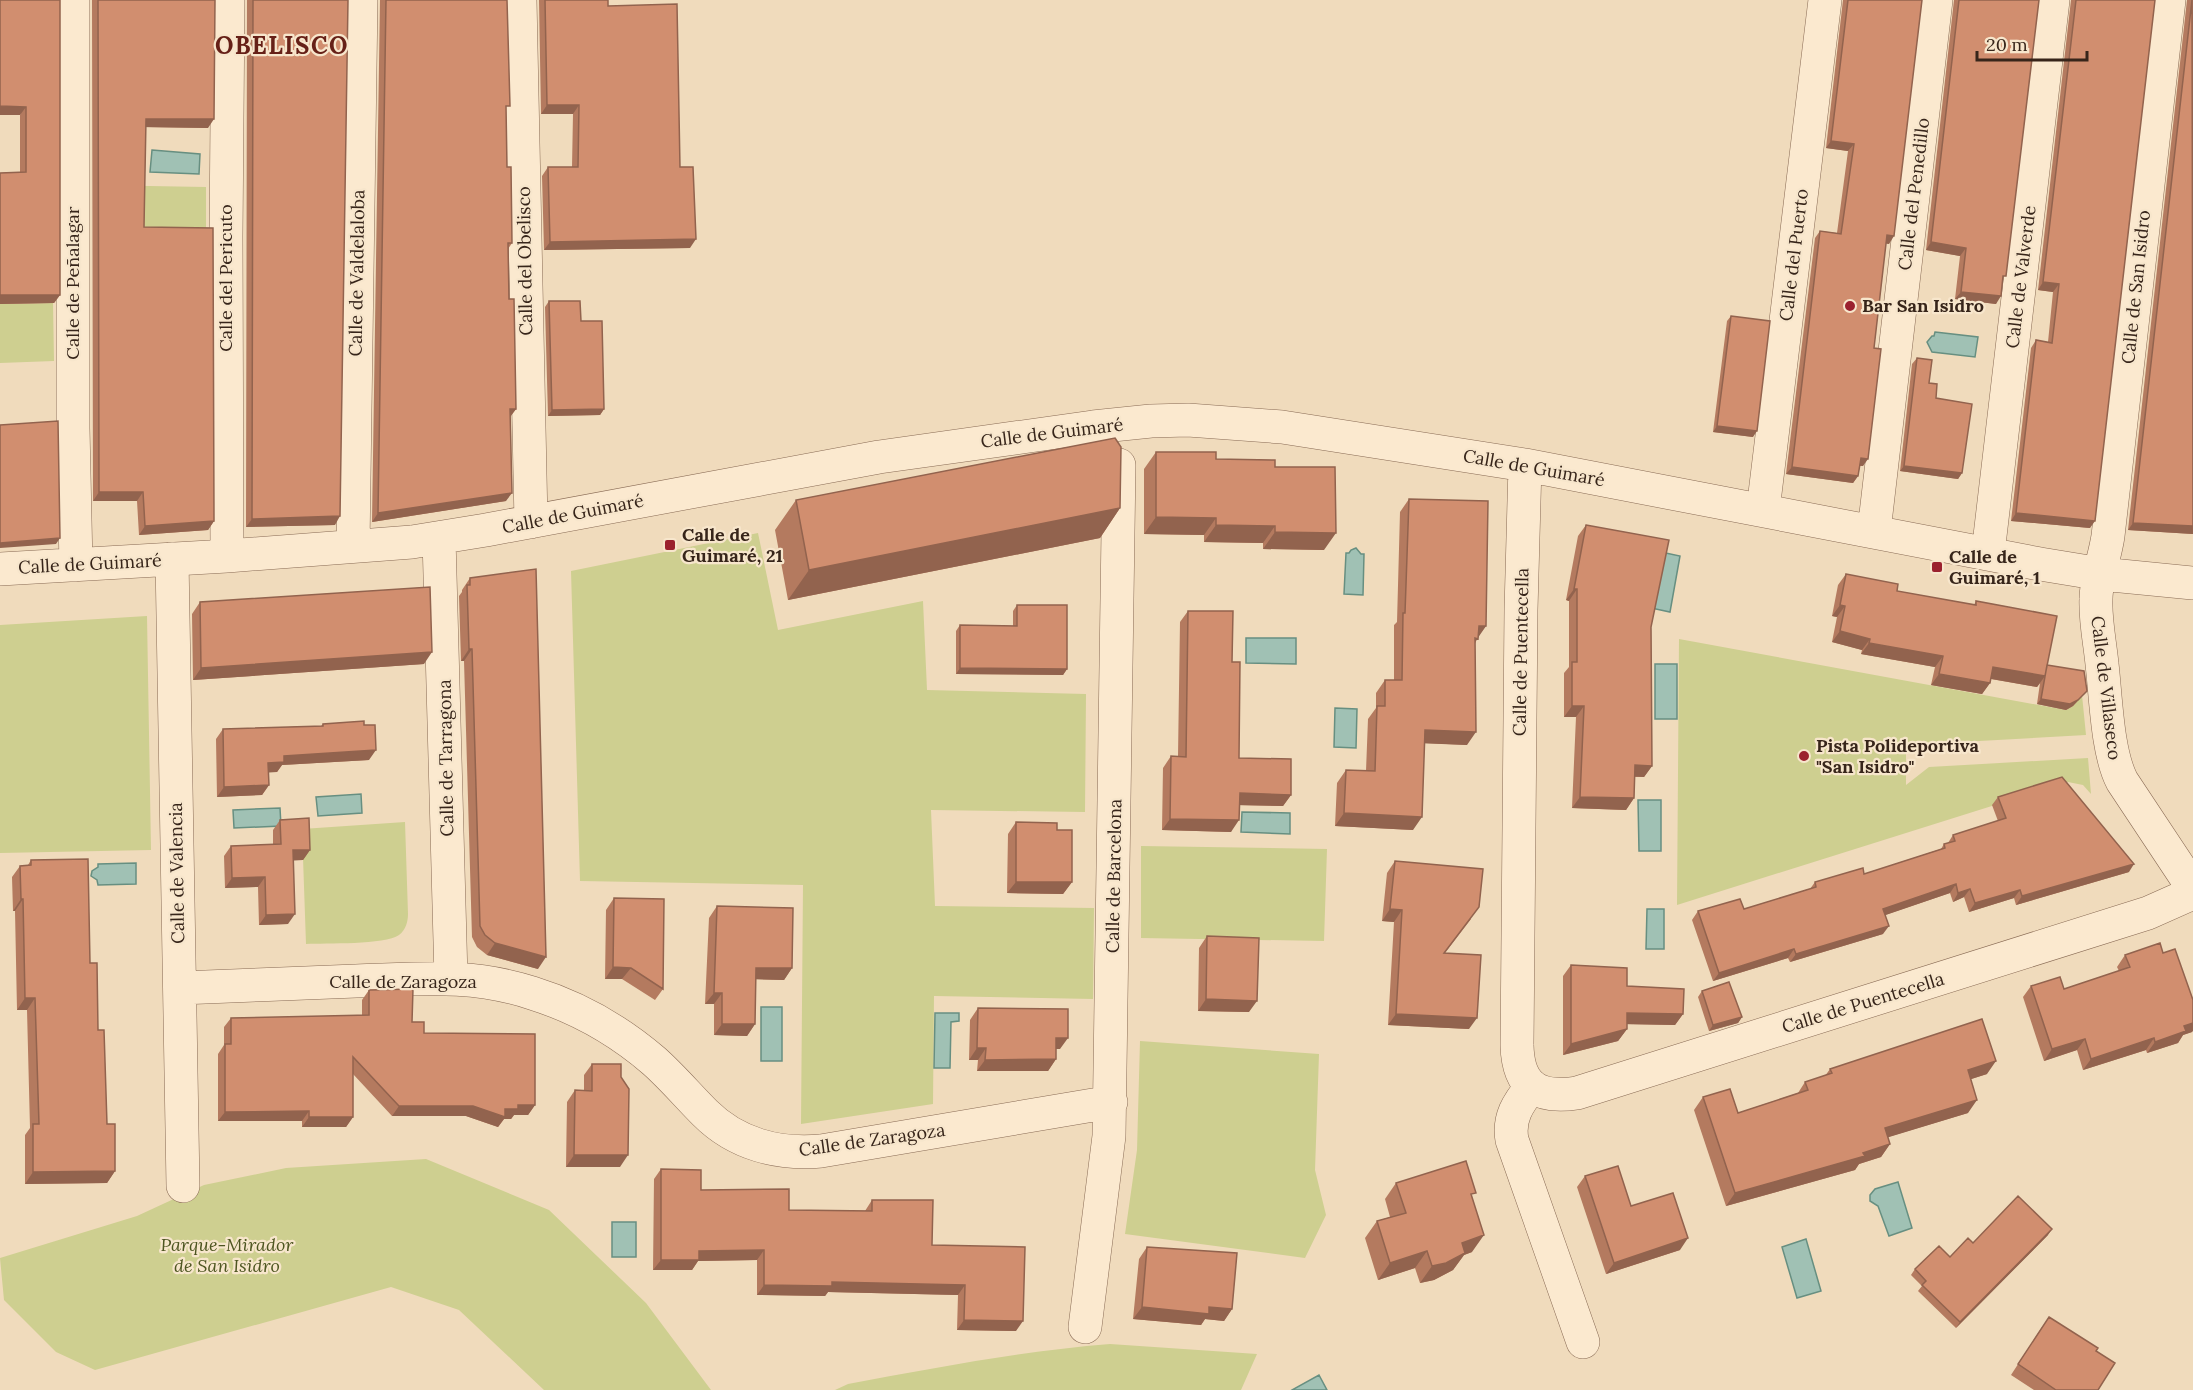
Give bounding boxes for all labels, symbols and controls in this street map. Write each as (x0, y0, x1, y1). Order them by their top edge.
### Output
scale bar (1977, 24, 2086, 62)
district label: OBELISCO (215, 30, 349, 61)
text: 20 m (1986, 33, 2028, 56)
street label: Calle del Penedillo (1893, 116, 1934, 272)
street label: Calle del Obelisco (512, 186, 537, 336)
street label: Calle del Puerto (1774, 187, 1813, 322)
street label: Calle de Valdelaloba (344, 189, 369, 357)
street label: Calle del Pericuto (214, 204, 237, 352)
street label: Calle de Valverde (2000, 204, 2041, 350)
street label: Calle de Peñalagar (61, 206, 84, 360)
street label: Calle de San Isidro (2116, 209, 2155, 365)
place label: Bar San Isidro (1862, 294, 1984, 317)
marker: Bar San Isidro (1843, 299, 1857, 313)
street label: Calle de Guimaré (979, 412, 1125, 453)
street label: Calle de Guimaré (1461, 444, 1607, 491)
street label: Calle de Guimaré (500, 488, 646, 539)
place label: Calle de Guimaré, 21 (682, 523, 783, 567)
marker: Calle de Guimaré, 21 (663, 538, 677, 552)
place label: Calle de Guimaré, 1 (1949, 545, 2040, 589)
street label: Calle de Guimaré (18, 548, 163, 579)
marker: Calle de Guimaré, 1 (1930, 560, 1944, 574)
street label: Calle de Puentecella (1508, 568, 1533, 736)
street label: Calle de Villaseco (2086, 615, 2127, 761)
street label: Calle de Tarragona (433, 679, 458, 837)
place label: Pista Polideportiva "San Isidro" (1816, 734, 1979, 778)
marker: Pista Polideportiva "San Isidro" (1797, 749, 1811, 763)
street label: Calle de Barcelona (1101, 799, 1126, 953)
street label: Calle de Valencia (164, 802, 189, 944)
street label: Calle de Puentecella (1779, 967, 1947, 1038)
street label: Calle de Zaragoza (329, 970, 477, 993)
street label: Calle de Zaragoza (797, 1118, 947, 1161)
park label: Parque-Mirador de San Isidro (161, 1233, 294, 1277)

